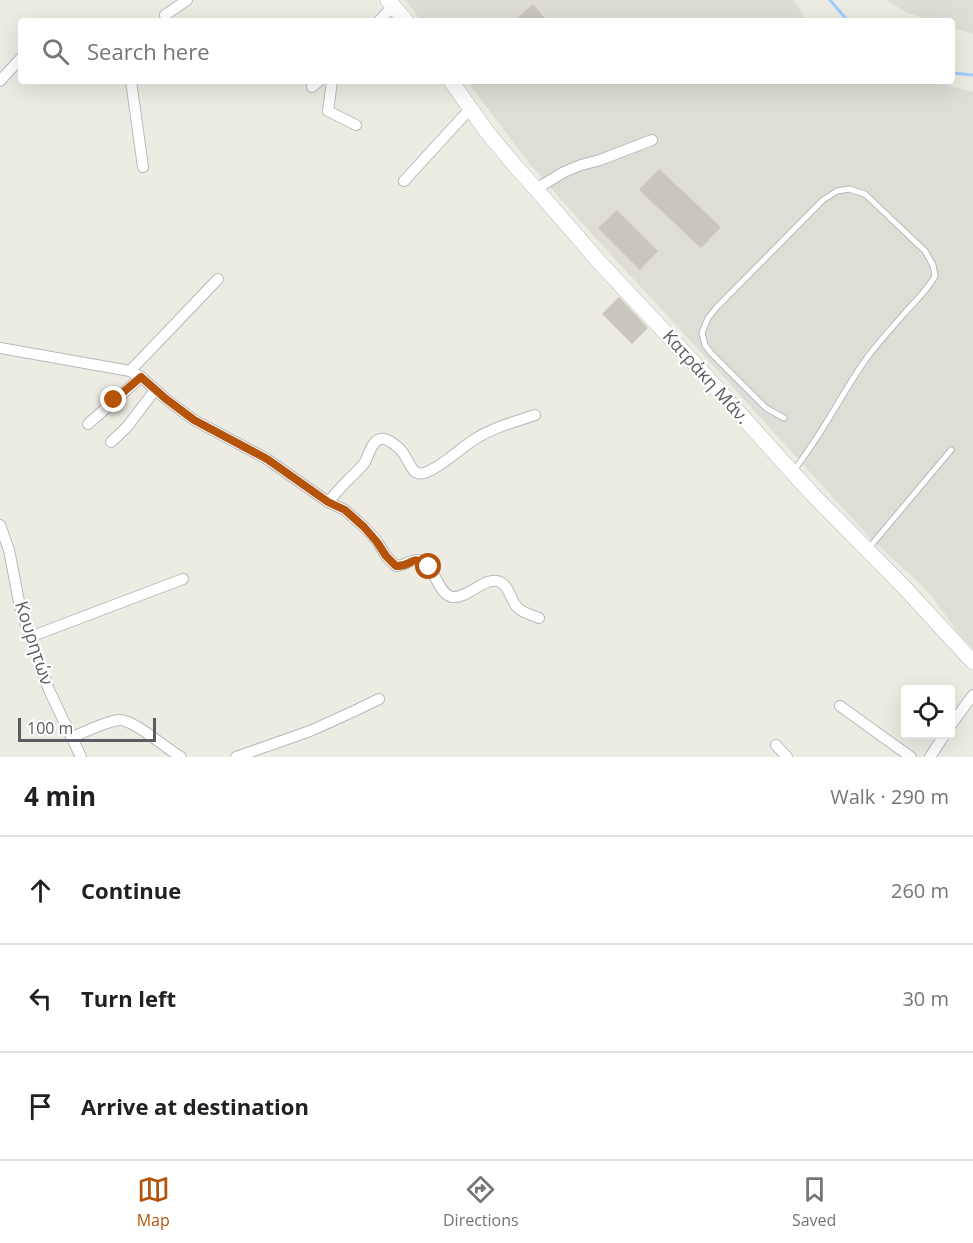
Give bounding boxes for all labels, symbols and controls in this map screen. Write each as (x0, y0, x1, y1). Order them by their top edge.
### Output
search box (18, 18, 955, 84)
icon: search (39, 35, 72, 68)
text: Search here (87, 36, 210, 66)
street label: Κατράκη Μάν. (658, 324, 756, 429)
route end (100, 386, 126, 412)
route start (415, 553, 441, 579)
street label: Κουρητών (10, 598, 60, 688)
map controls (901, 685, 955, 739)
button: locate (901, 685, 955, 739)
scale bar (18, 715, 156, 742)
text: 100 m (27, 717, 73, 739)
text: 4 min (24, 778, 96, 814)
text: Walk · 290 m (830, 783, 949, 810)
icon: ahead (24, 874, 57, 907)
text: Continue (81, 875, 181, 905)
text: 260 m (891, 877, 949, 904)
icon: left (24, 982, 57, 1015)
text: Turn left (81, 983, 176, 1013)
text: 30 m (902, 985, 949, 1012)
icon: arrive (24, 1090, 57, 1123)
text: Arrive at destination (81, 1091, 309, 1121)
tab: Map (137, 1173, 170, 1231)
tab: Directions (443, 1173, 519, 1231)
tab: Saved (792, 1173, 836, 1231)

